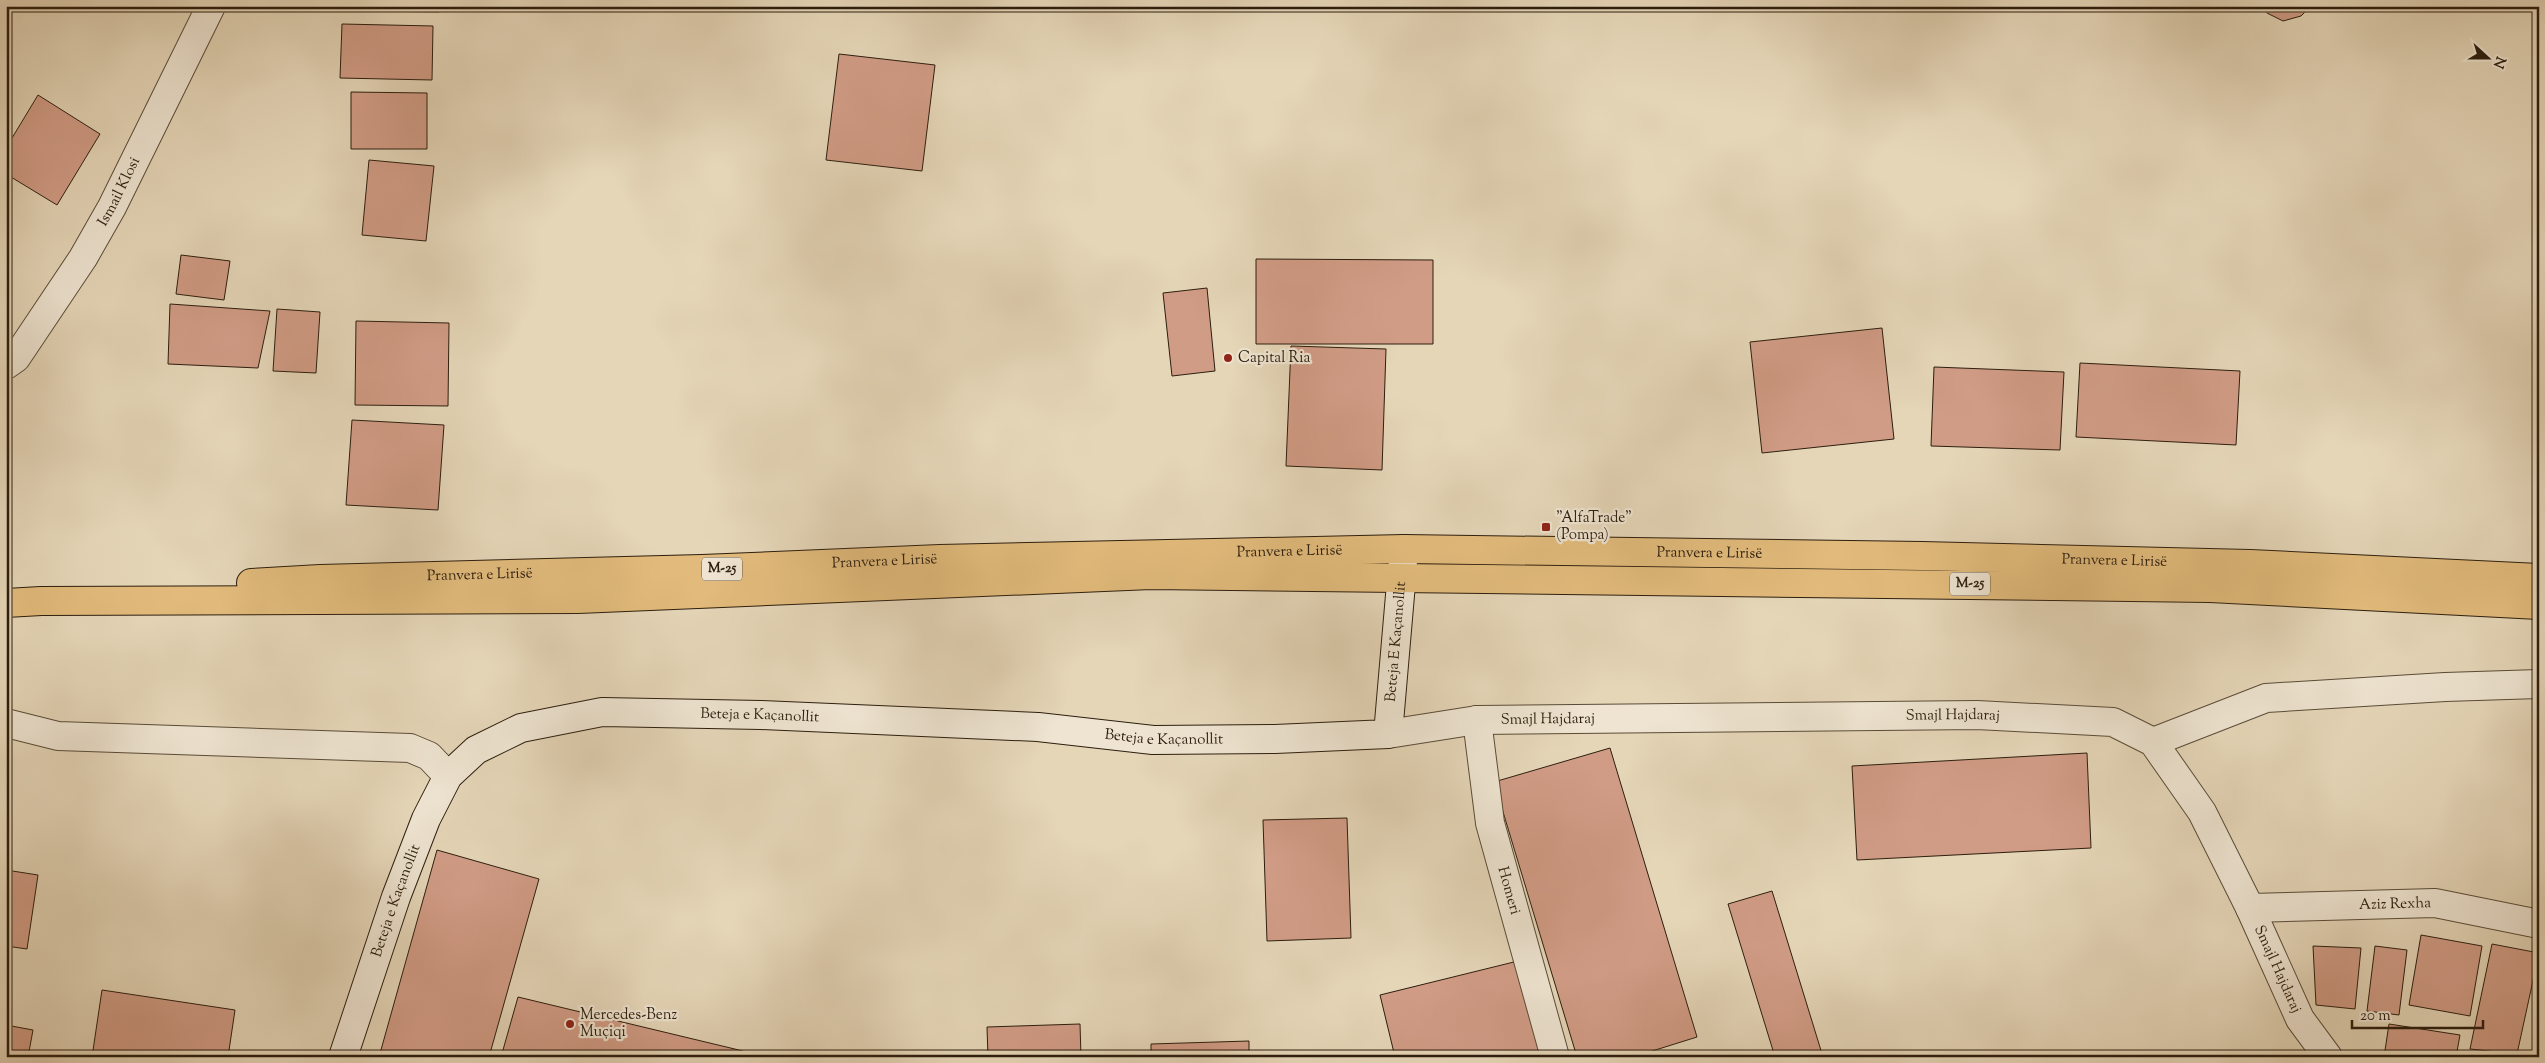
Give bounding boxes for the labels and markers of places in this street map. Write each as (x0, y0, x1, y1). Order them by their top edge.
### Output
place label: Capital Ria (1238, 348, 1311, 369)
marker: Capital Ria (1222, 352, 1234, 364)
place label: "AlfaTrade" (Pompa) (1556, 508, 1632, 546)
marker: "AlfaTrade" (Pompa) (1540, 521, 1552, 533)
place label: Mercedes-Benz Muçiqi (580, 1005, 678, 1043)
marker: Mercedes-Benz Muçiqi (564, 1018, 576, 1030)

